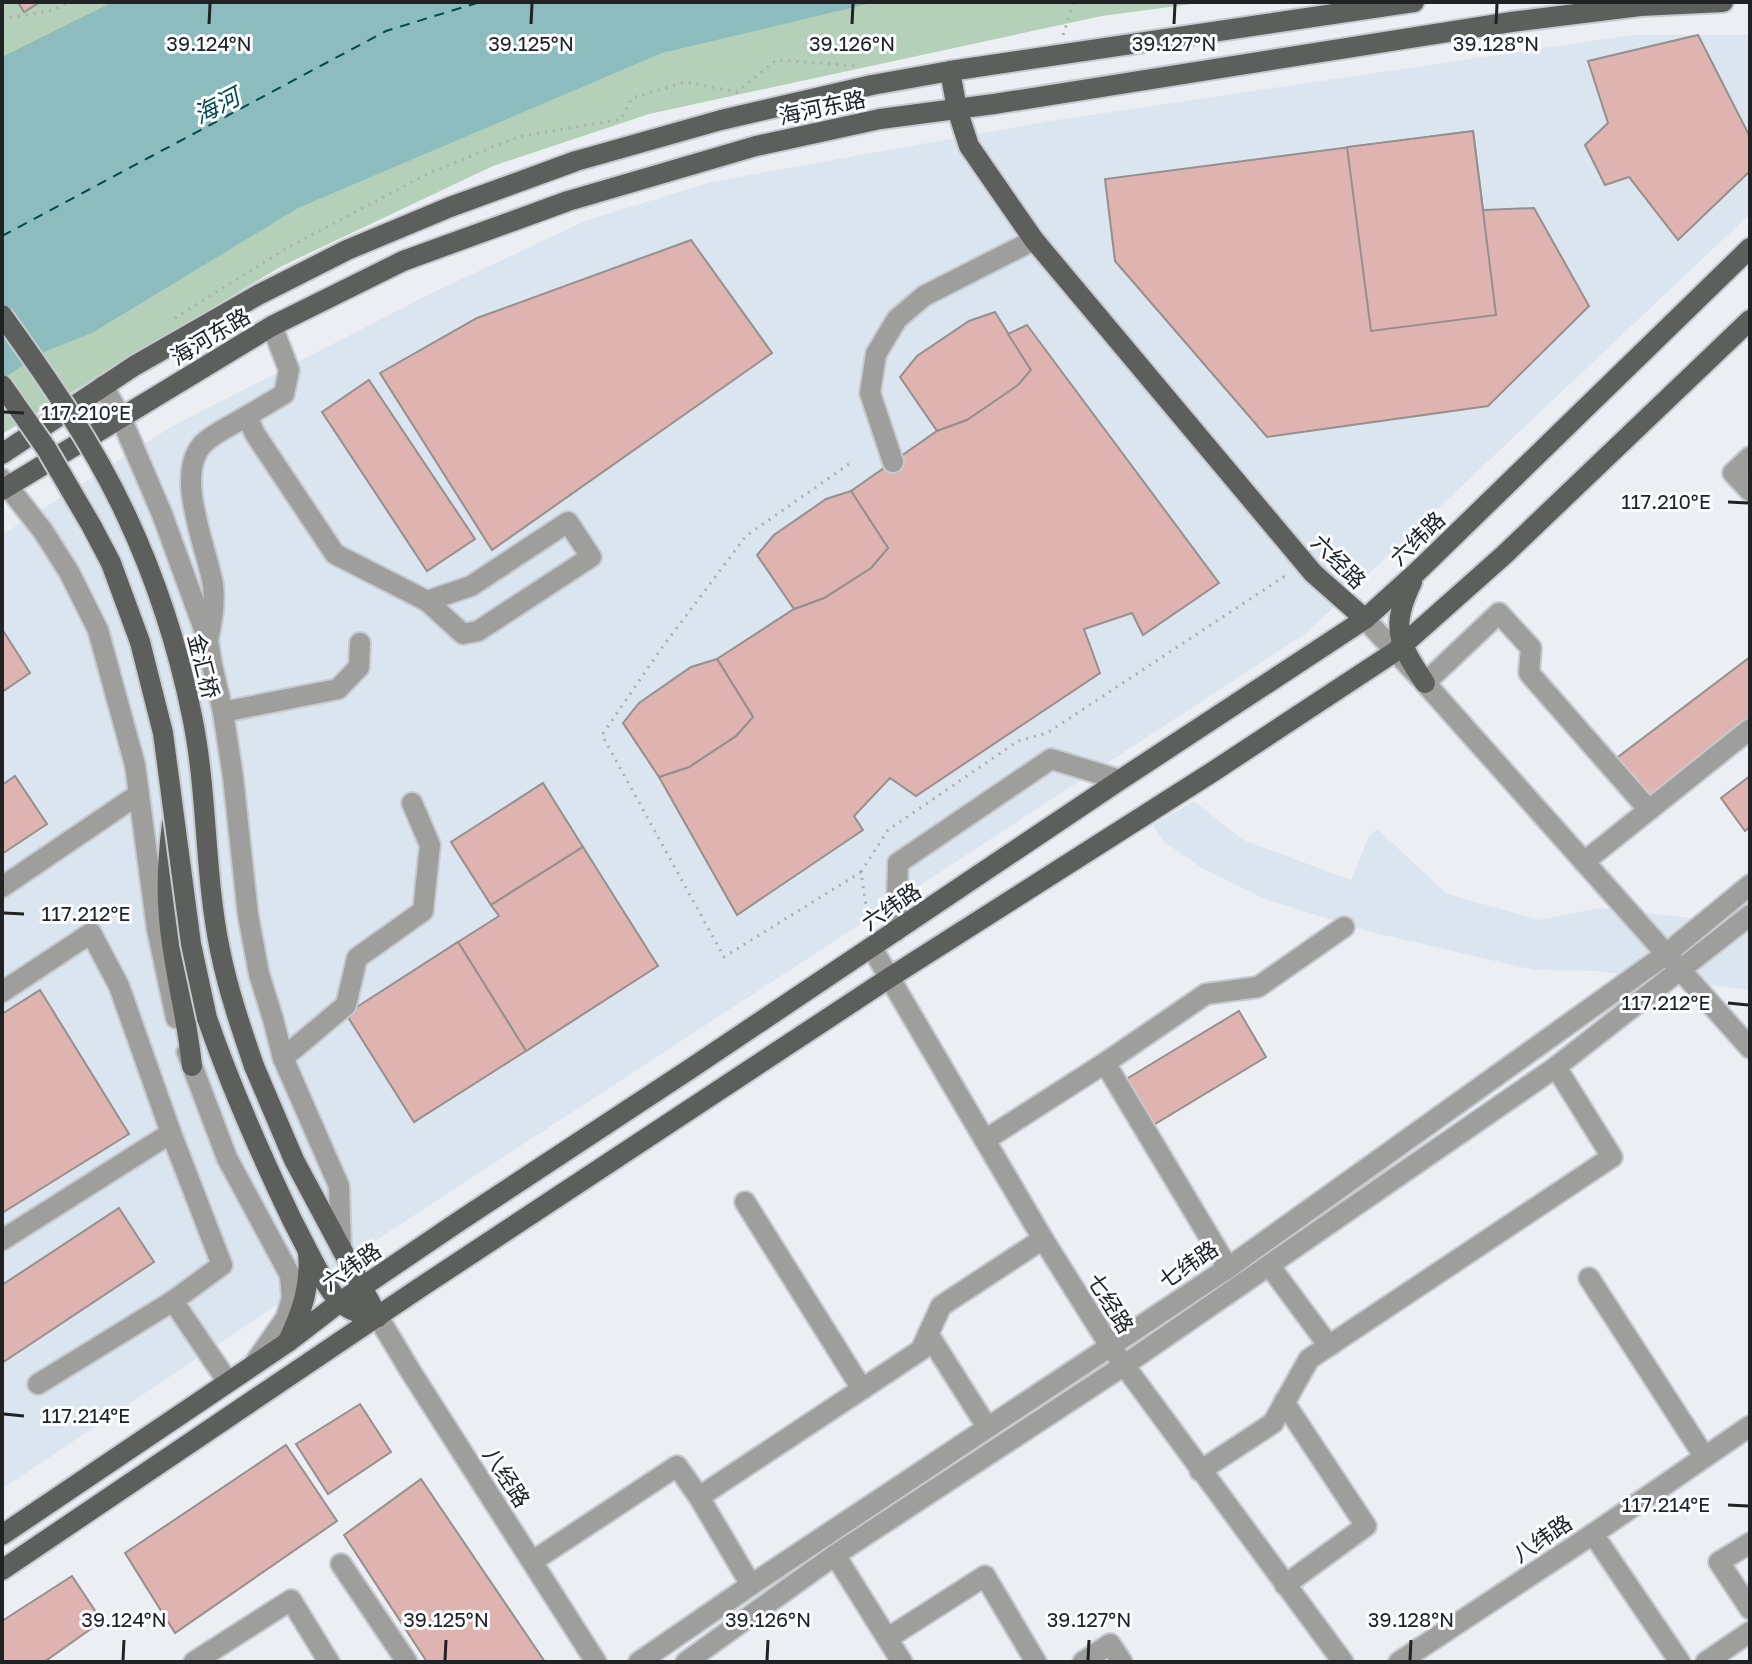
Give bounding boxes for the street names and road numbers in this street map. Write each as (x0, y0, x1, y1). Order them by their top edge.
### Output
street label: 海河东路 (776, 85, 868, 129)
street label: 海河东路 (165, 302, 255, 370)
street label: 六纬路 (1384, 505, 1450, 571)
street label: 六经路 (1306, 528, 1372, 594)
street label: 金汇桥 (183, 631, 225, 701)
street label: 六纬路 (856, 876, 926, 936)
street label: 七纬路 (1153, 1234, 1223, 1294)
street label: 六纬路 (316, 1236, 386, 1296)
street label: 七经路 (1082, 1268, 1140, 1338)
street label: 八经路 (478, 1442, 536, 1512)
street label: 八纬路 (1507, 1508, 1577, 1568)

